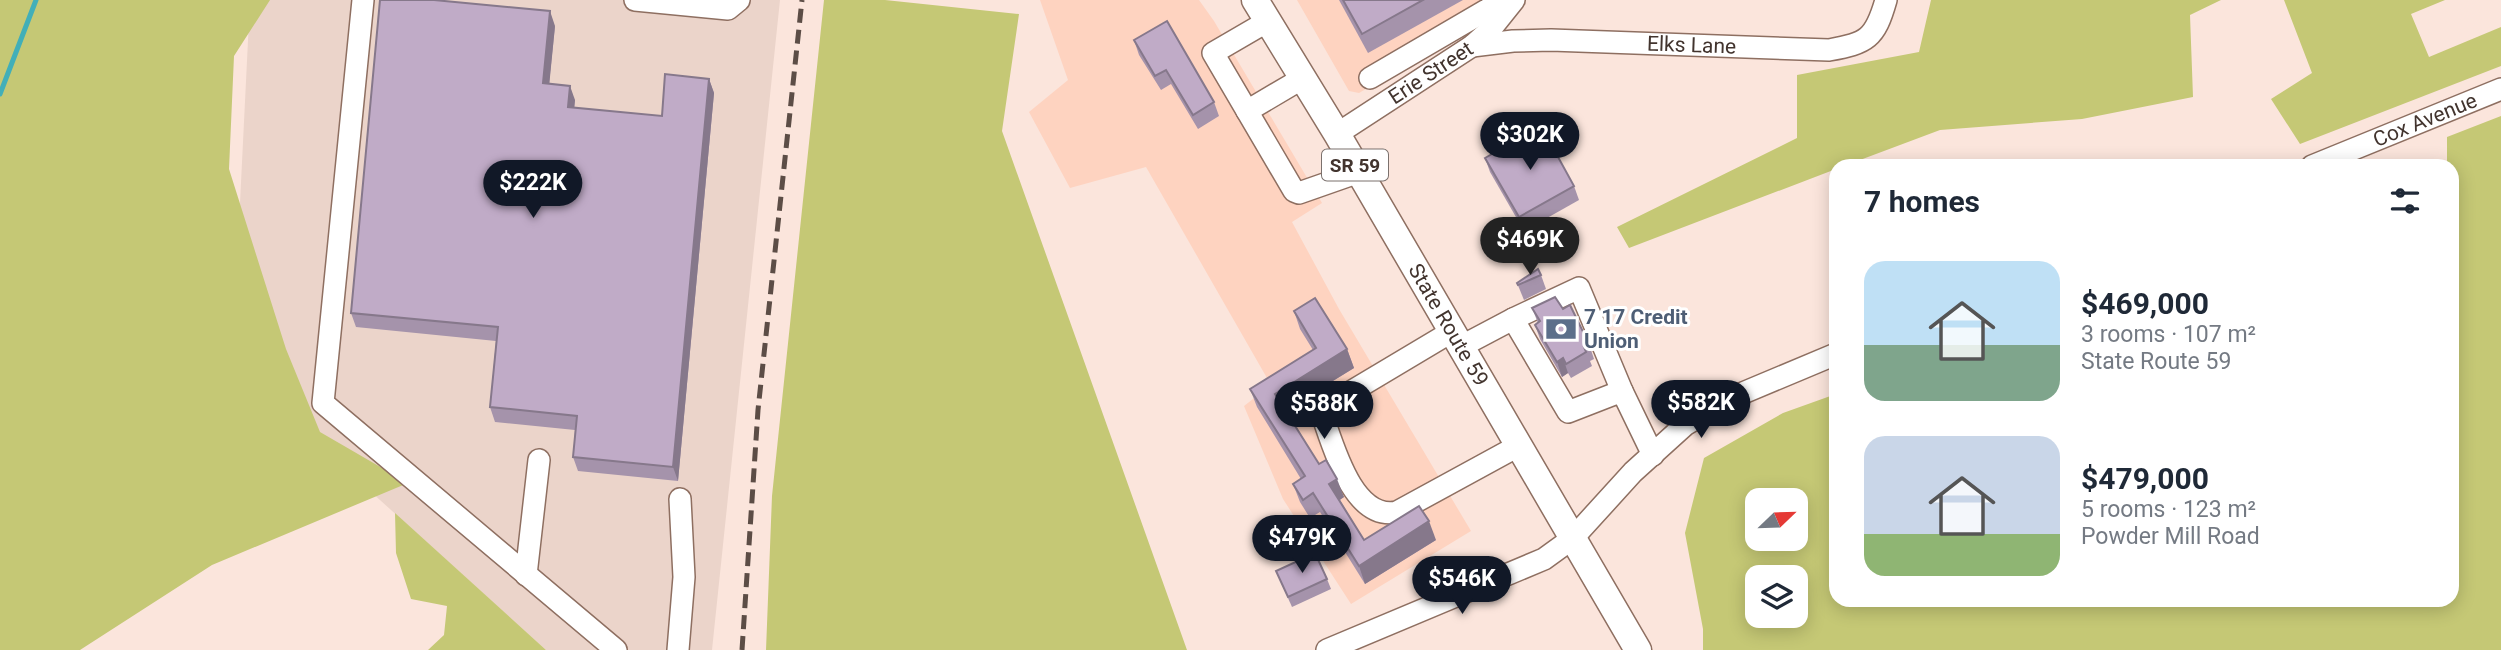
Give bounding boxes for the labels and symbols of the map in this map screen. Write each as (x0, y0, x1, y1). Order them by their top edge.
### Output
street label: Elks Lane (1647, 31, 1737, 59)
street label: Erie Street (1384, 37, 1478, 109)
street label: Cox Avenue (2370, 88, 2480, 152)
pin: $302K (1481, 113, 1579, 172)
road number: SR 59 (1322, 150, 1388, 181)
pin: $222K (484, 160, 582, 220)
pin: $469K (1481, 218, 1579, 277)
street label: State Route 59 (1403, 259, 1493, 390)
place label: 7 17 Credit Union (1584, 305, 1688, 353)
bank icon: 7 17 Credit Union (1544, 312, 1578, 346)
pin: $582K (1652, 380, 1750, 440)
pin: $588K (1275, 382, 1373, 441)
north arrow (1745, 488, 1808, 551)
pin: $479K (1253, 516, 1351, 575)
pin: $546K (1413, 556, 1511, 616)

